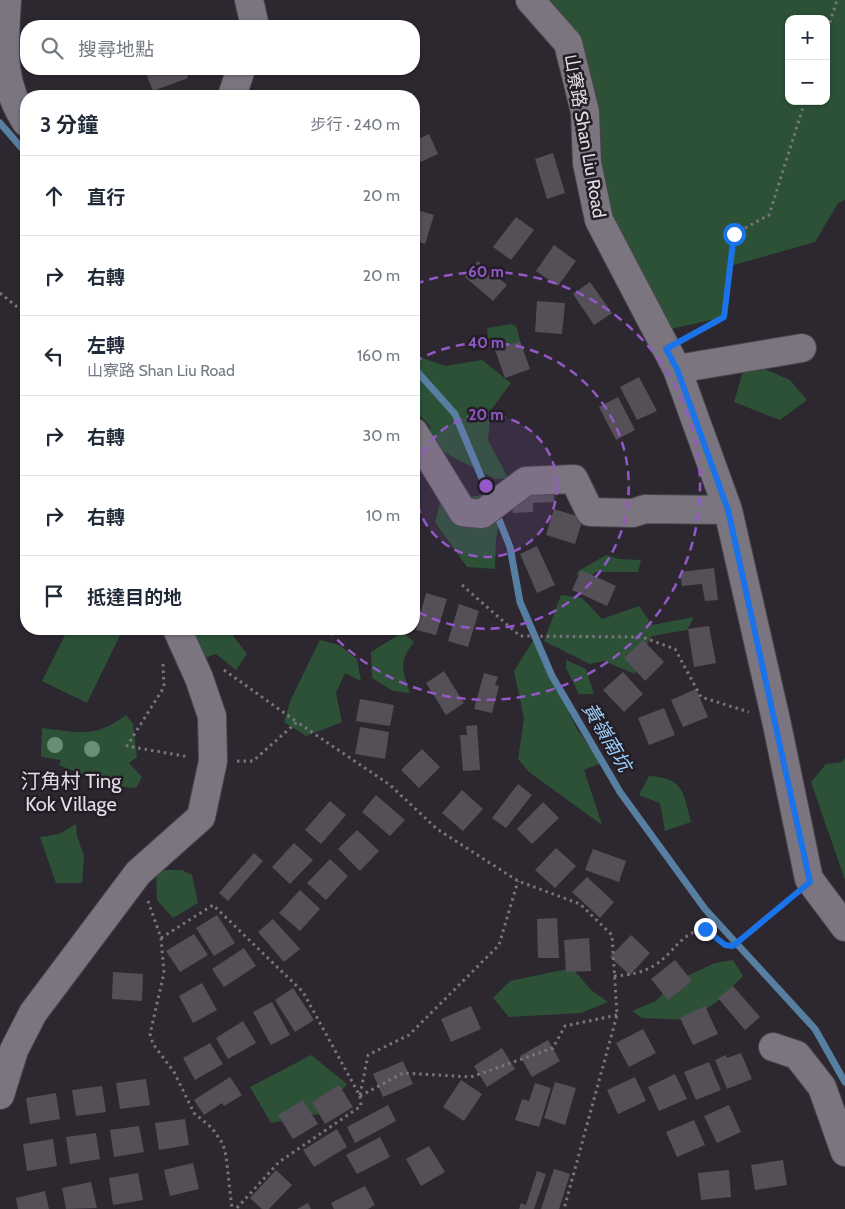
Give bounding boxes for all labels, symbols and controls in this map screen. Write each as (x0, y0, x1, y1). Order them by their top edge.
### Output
map controls (785, 15, 830, 105)
button: + (785, 15, 830, 60)
search box (20, 20, 420, 75)
icon: search (38, 34, 66, 62)
text: 搜尋地點 (78, 38, 154, 61)
street label: 山寮路 Shan Liu Road (560, 52, 610, 220)
button: − (785, 60, 830, 105)
text: 3 分鐘 (40, 112, 98, 137)
text: 步行 · 240 m (311, 115, 400, 134)
icon: ahead (40, 182, 68, 210)
text: 直行 (87, 186, 125, 209)
text: 20 m (363, 186, 400, 205)
route start (723, 223, 746, 246)
icon: right (40, 262, 68, 290)
text: 60 m (468, 263, 504, 281)
text: 右轉 (87, 266, 125, 289)
text: 20 m (363, 266, 400, 285)
text: 左轉 (87, 334, 125, 357)
text: 40 m (468, 334, 504, 352)
icon: left (40, 342, 68, 370)
text: 160 m (357, 346, 400, 365)
text: 山寮路 Shan Liu Road (87, 361, 235, 380)
text: 20 m (469, 406, 503, 424)
icon: right (40, 422, 68, 450)
text: 右轉 (87, 426, 125, 449)
text: 30 m (363, 426, 400, 445)
centre of rings (477, 477, 495, 495)
icon: right (40, 502, 68, 530)
text: 右轉 (87, 506, 125, 529)
text: 10 m (366, 506, 400, 525)
icon: arrive (40, 582, 68, 610)
text: 抵達目的地 (87, 586, 182, 609)
water label: 黃嶺南坑 (578, 698, 638, 778)
district label: 汀角村 Ting Kok Village (21, 769, 122, 816)
route end (694, 918, 717, 941)

